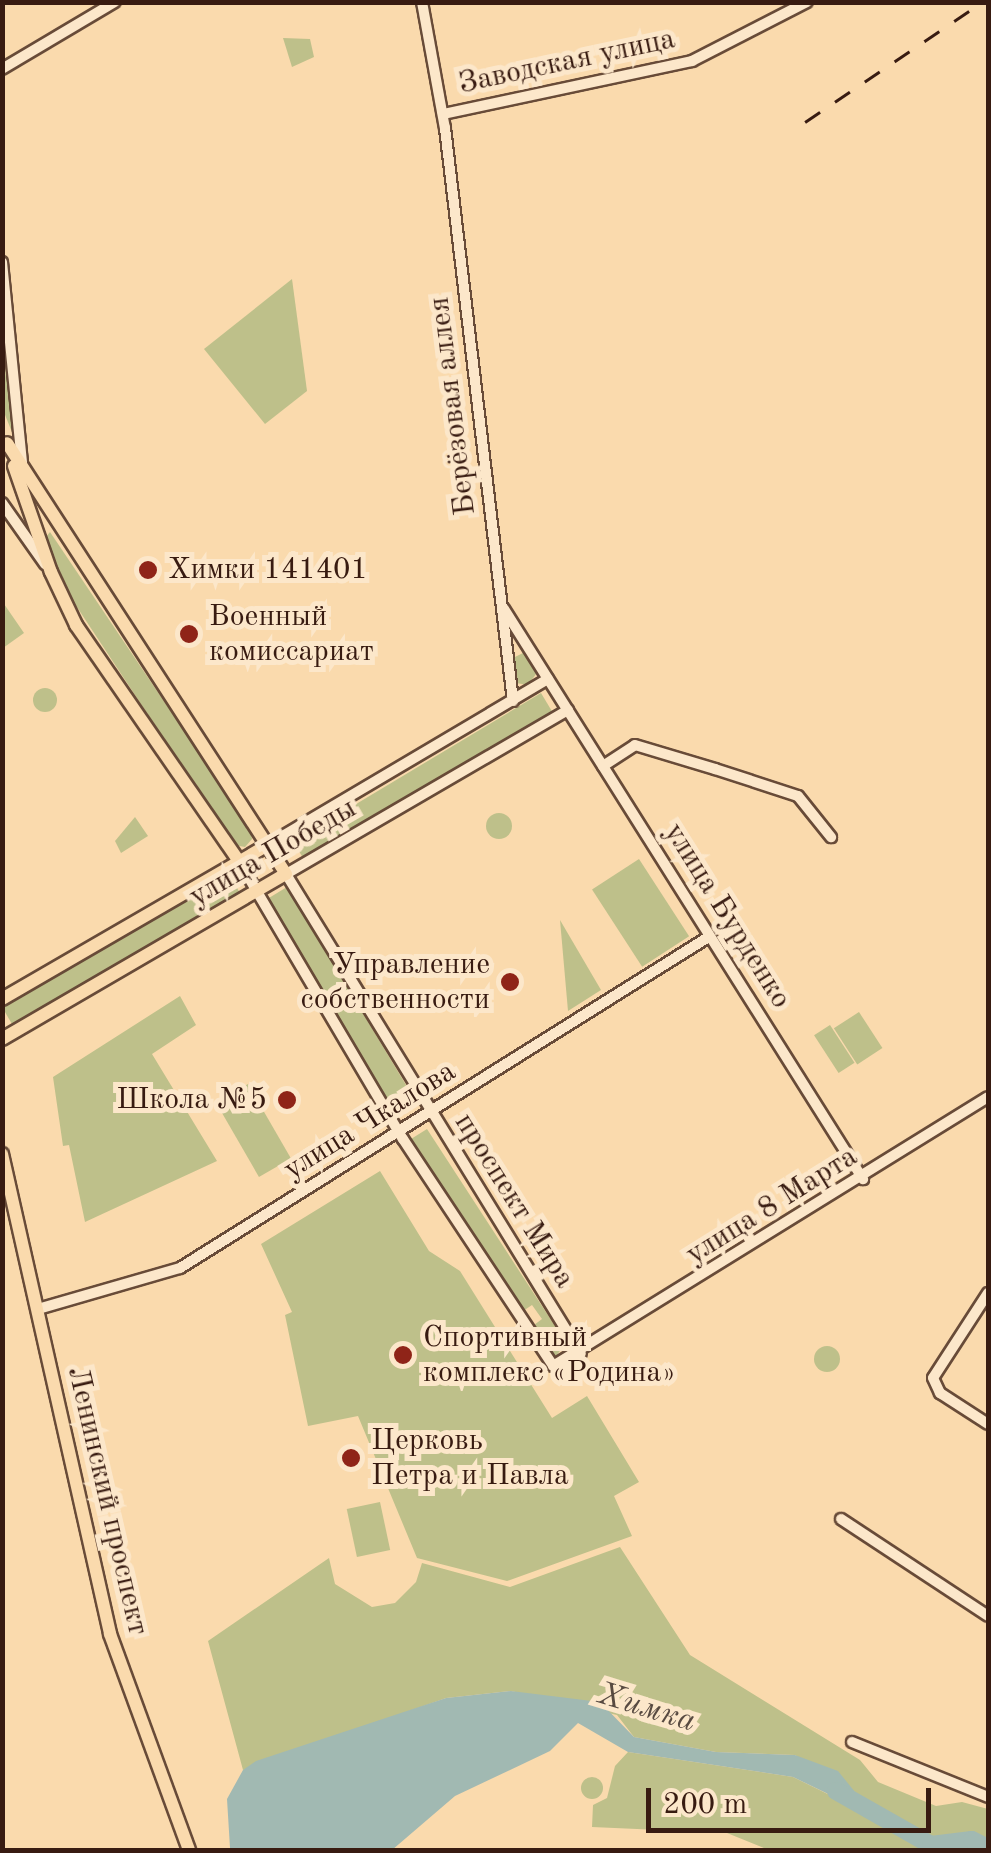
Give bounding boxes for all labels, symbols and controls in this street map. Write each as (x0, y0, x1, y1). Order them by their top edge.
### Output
street label: Заводская улица (455, 21, 679, 103)
street label: Берёзовая аллея (422, 295, 484, 517)
place label: Химки 141401 (168, 552, 368, 588)
marker: Химки 141401 (137, 559, 159, 581)
place label: Военный комиссариат (209, 599, 374, 670)
marker: Военный комиссариат (178, 623, 200, 645)
street label: улица Победы (183, 791, 363, 915)
street label: улица Бурденко (656, 817, 798, 1015)
place label: Управление собственности (301, 947, 490, 1018)
marker: Управление собственности (499, 971, 521, 993)
street label: улица Чкалова (277, 1054, 463, 1188)
place label: Школа №5 (116, 1082, 267, 1118)
marker: Школа №5 (276, 1089, 298, 1111)
street label: проспект Мира (446, 1107, 582, 1295)
street label: улица 8 Марта (680, 1139, 864, 1273)
place label: Спортивный комплекс «Родина» (423, 1320, 676, 1390)
marker: Спортивный комплекс «Родина» (392, 1344, 414, 1366)
street label: Ленинский проспект (59, 1363, 155, 1639)
place label: Церковь Петра и Павла (371, 1423, 569, 1494)
marker: Церковь Петра и Павла (340, 1447, 362, 1469)
water label: Химка (592, 1676, 700, 1742)
scale bar (651, 1768, 936, 1830)
text: 200 m (663, 1790, 747, 1820)

